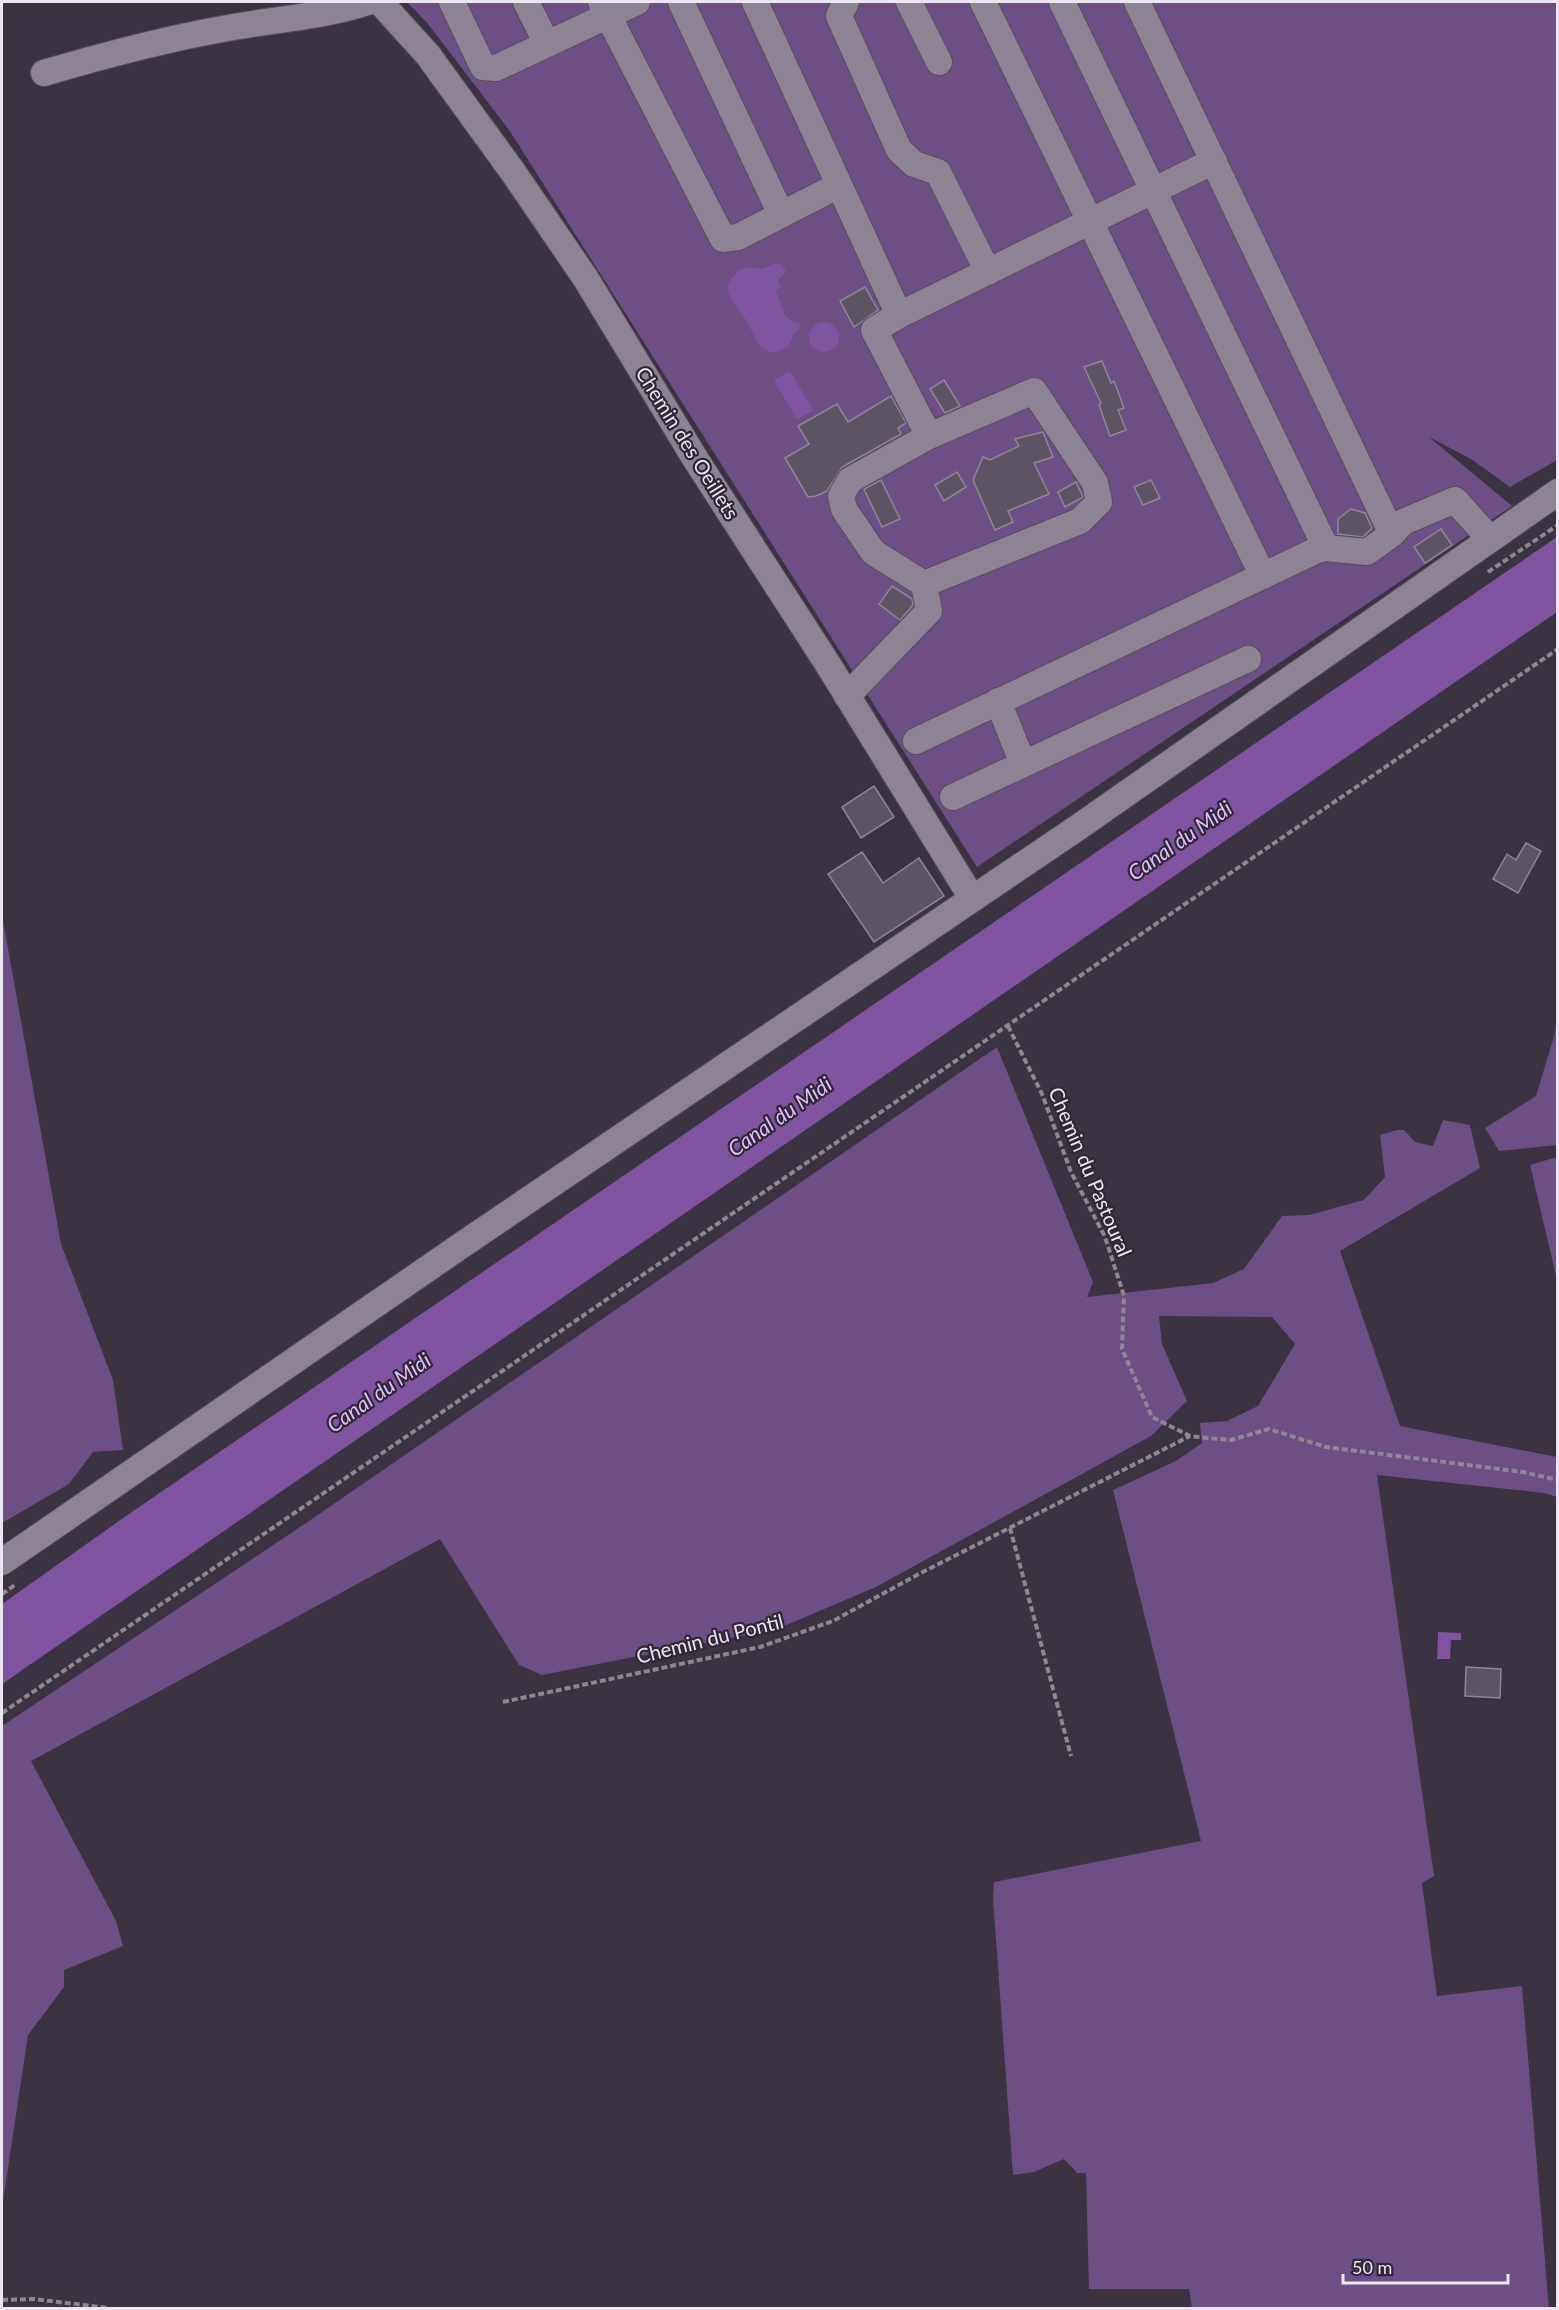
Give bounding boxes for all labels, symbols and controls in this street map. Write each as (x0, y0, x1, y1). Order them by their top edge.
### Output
street label: Chemin des Oeillets (631, 362, 744, 523)
water label: Canal du Midi (1122, 795, 1236, 885)
water label: Canal du Midi (722, 1071, 836, 1161)
street label: Chemin du Pastoural (1044, 1083, 1137, 1260)
water label: Canal du Midi (321, 1347, 435, 1437)
street label: Chemin du Pontil (634, 1608, 786, 1668)
scale bar (1343, 2247, 1508, 2285)
text: 50 m (1352, 2256, 1392, 2278)

